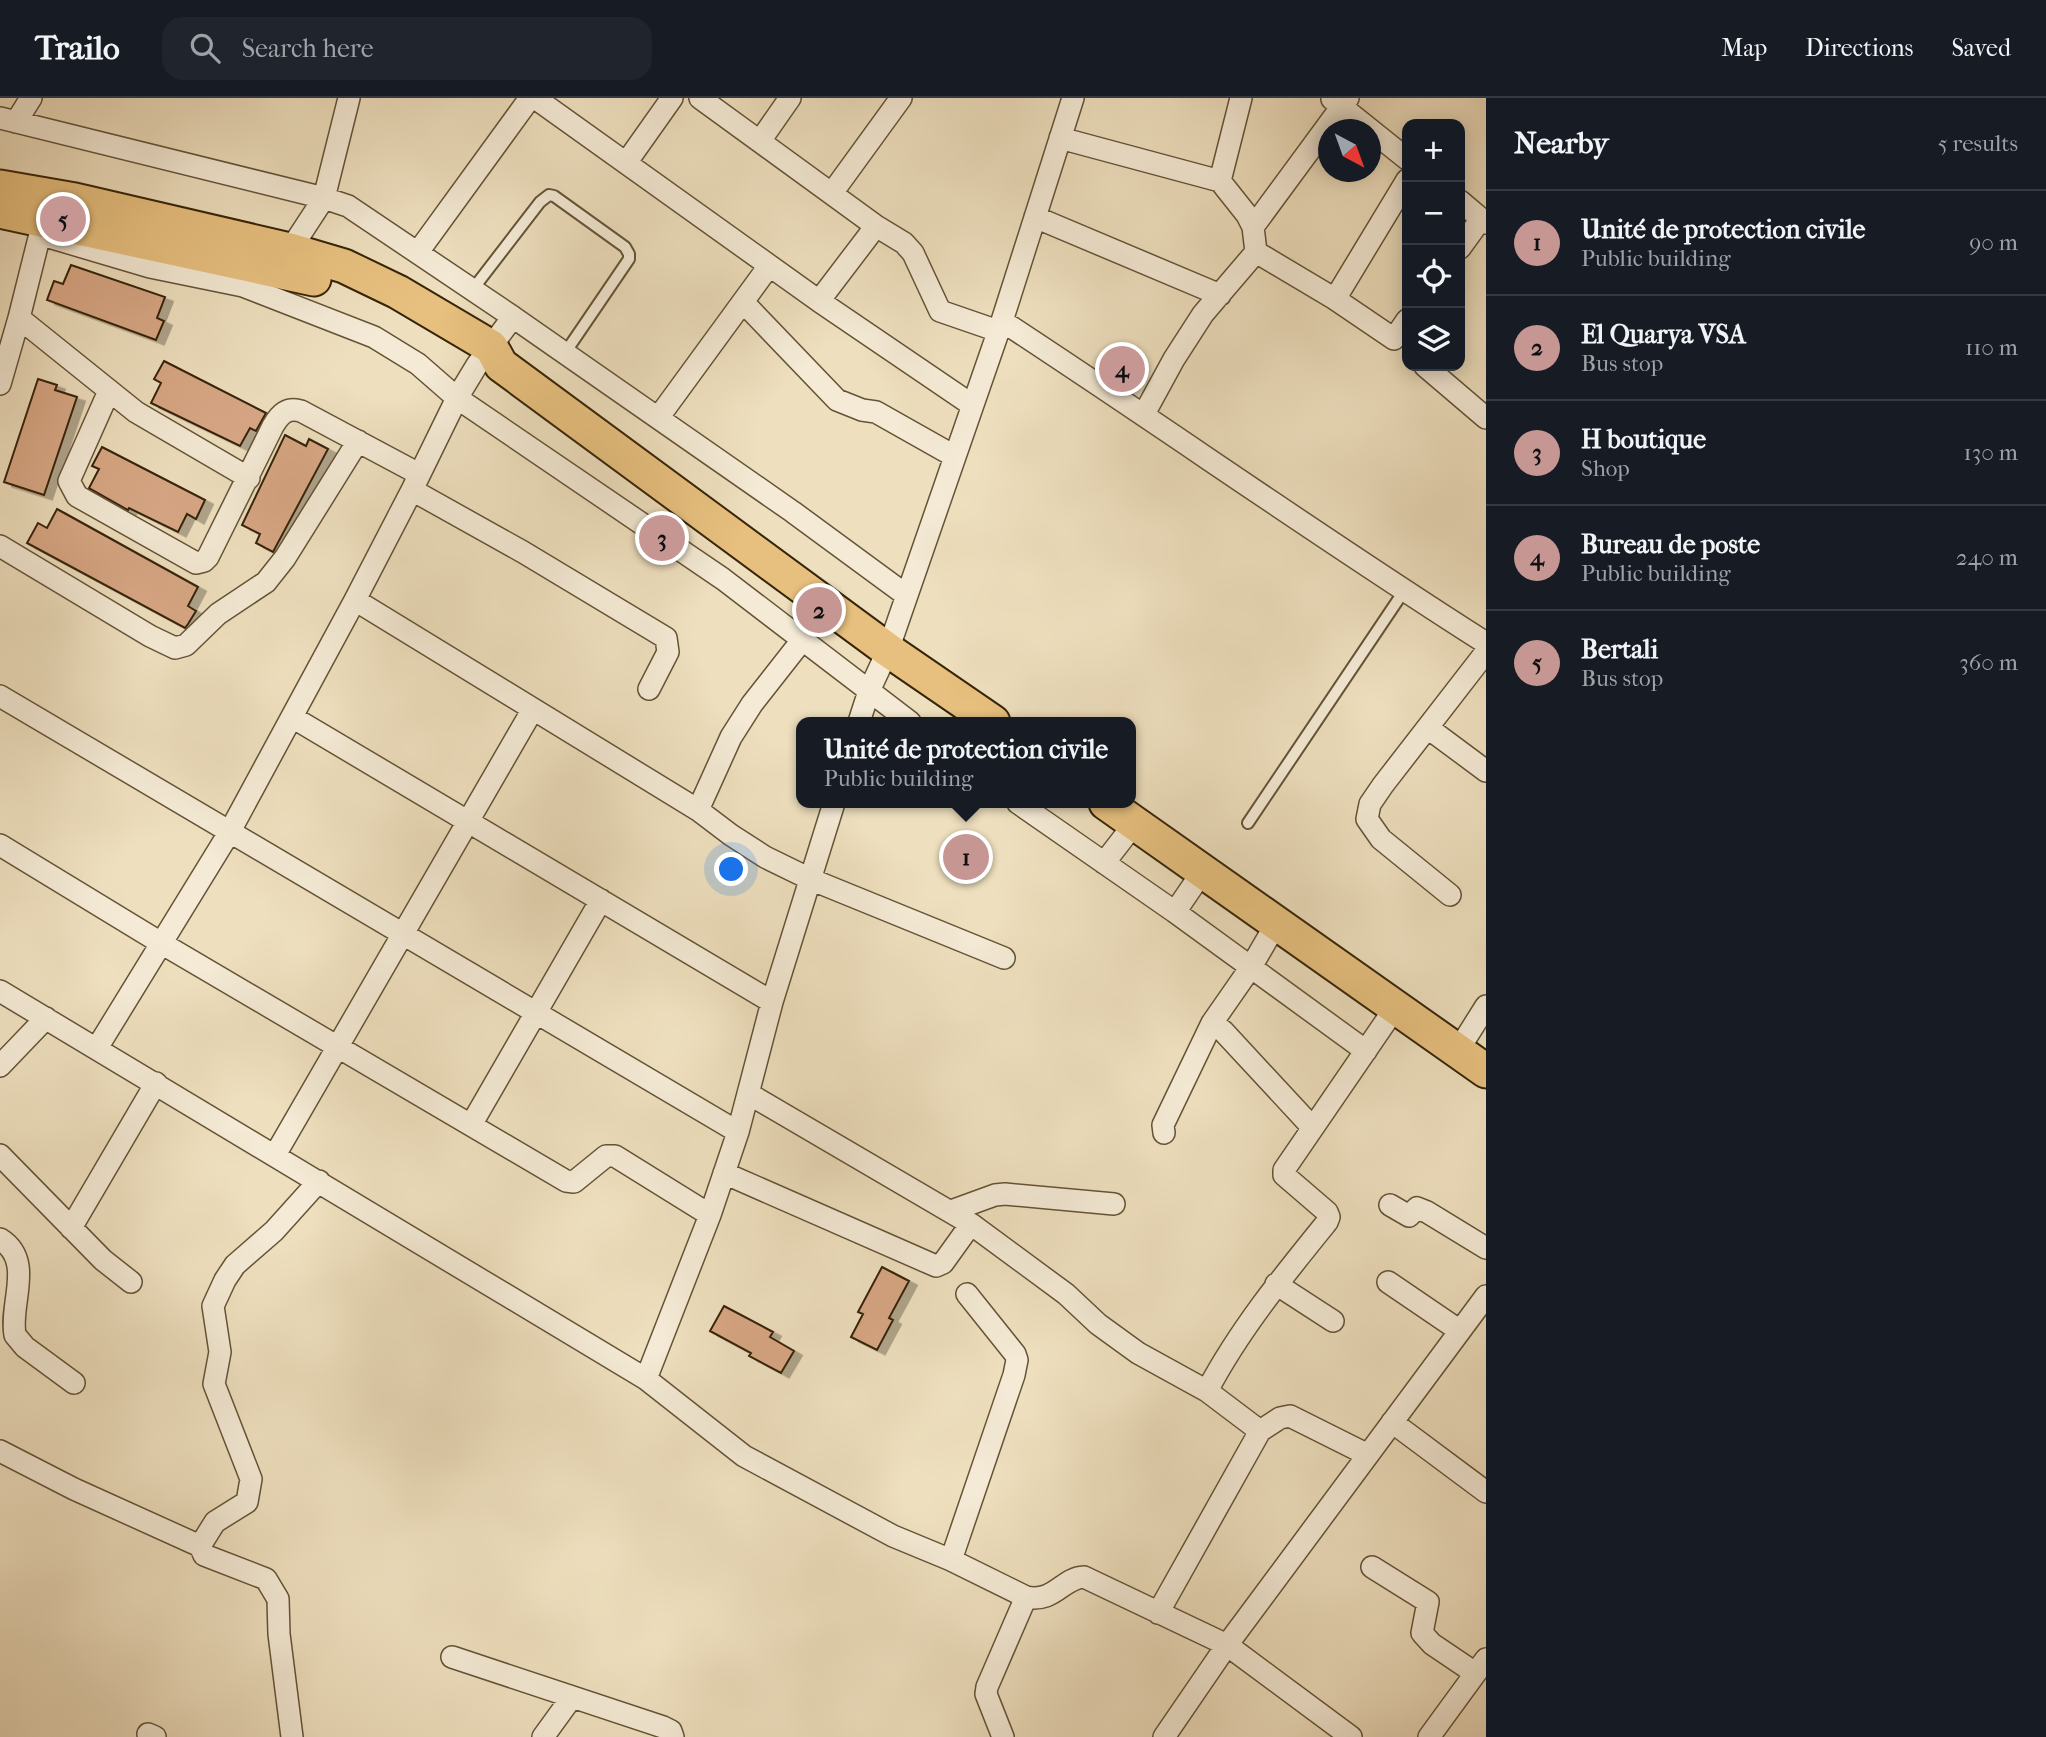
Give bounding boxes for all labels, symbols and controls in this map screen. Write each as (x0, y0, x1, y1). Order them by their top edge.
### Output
search box (162, 17, 652, 80)
text: Trailo (35, 29, 120, 68)
icon: search (186, 29, 224, 67)
text: Search here (242, 33, 374, 64)
text: Map (1721, 34, 1767, 62)
text: Directions (1805, 34, 1913, 62)
text: Saved (1951, 34, 2011, 62)
north arrow (1318, 119, 1381, 182)
map controls (1402, 119, 1465, 371)
button: + (1402, 119, 1465, 182)
text: Nearby (1514, 126, 1609, 161)
text: 5 results (1938, 130, 2018, 157)
button: − (1402, 182, 1465, 245)
pin: 5 (40, 193, 86, 245)
text: Unité de protection civile (1581, 214, 1865, 245)
text: 1 (1533, 229, 1541, 256)
text: 90 m (1969, 229, 2018, 256)
button: locate (1402, 245, 1465, 308)
text: Public building (1581, 245, 1731, 272)
button: layers (1402, 308, 1465, 371)
text: El Quarya VSA (1581, 319, 1746, 350)
text: 2 (1531, 334, 1543, 361)
text: 110 m (1965, 334, 2018, 361)
pin: 4 (1099, 343, 1145, 395)
text: Bus stop (1581, 350, 1663, 377)
text: H boutique (1581, 424, 1706, 455)
text: 3 (1532, 439, 1542, 466)
text: 130 m (1964, 439, 2018, 466)
text: Shop (1581, 455, 1630, 482)
pin: 3 (639, 512, 685, 564)
text: Bureau de poste (1581, 529, 1760, 560)
text: 4 (1530, 544, 1544, 571)
text: 240 m (1956, 544, 2018, 571)
text: Public building (1581, 560, 1731, 587)
pin: 2 (796, 584, 842, 636)
text: Bertali (1581, 634, 1658, 665)
text: 5 (1532, 649, 1542, 676)
text: 360 m (1959, 649, 2018, 676)
text: Bus stop (1581, 665, 1663, 692)
popup (796, 717, 1136, 808)
text: Unité de protection civile (824, 734, 1108, 765)
text: Public building (824, 765, 973, 792)
pin: 1 (943, 831, 989, 883)
your location (714, 852, 748, 886)

